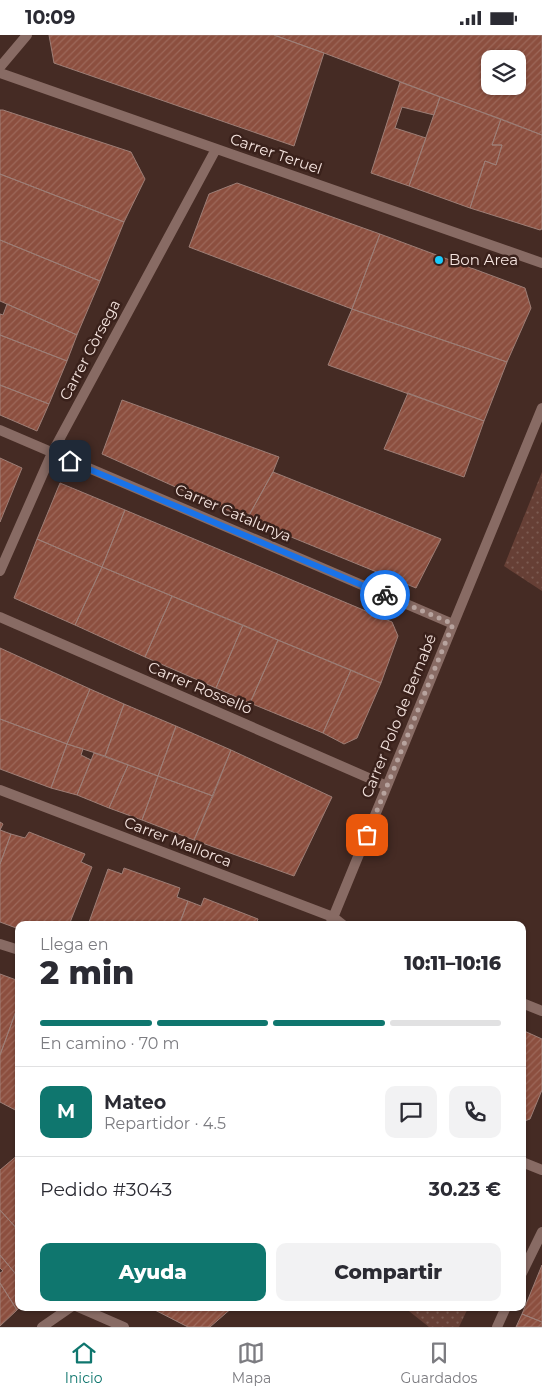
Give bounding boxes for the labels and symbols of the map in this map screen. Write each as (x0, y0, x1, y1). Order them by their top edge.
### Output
street label: Carrer Teruel (228, 129, 325, 178)
place label: Bon Area (449, 250, 518, 269)
marker: Bon Area (433, 254, 445, 266)
street label: Carrer Còrsega (55, 296, 124, 403)
pin (49, 440, 91, 482)
street label: Carrer Catalunya (172, 479, 294, 546)
courier (360, 570, 410, 620)
street label: Carrer Polo de Bernabé (357, 631, 440, 801)
street label: Carrer Rosselló (145, 657, 255, 718)
street label: Carrer Mallorca (122, 812, 235, 871)
pin (346, 814, 388, 856)

